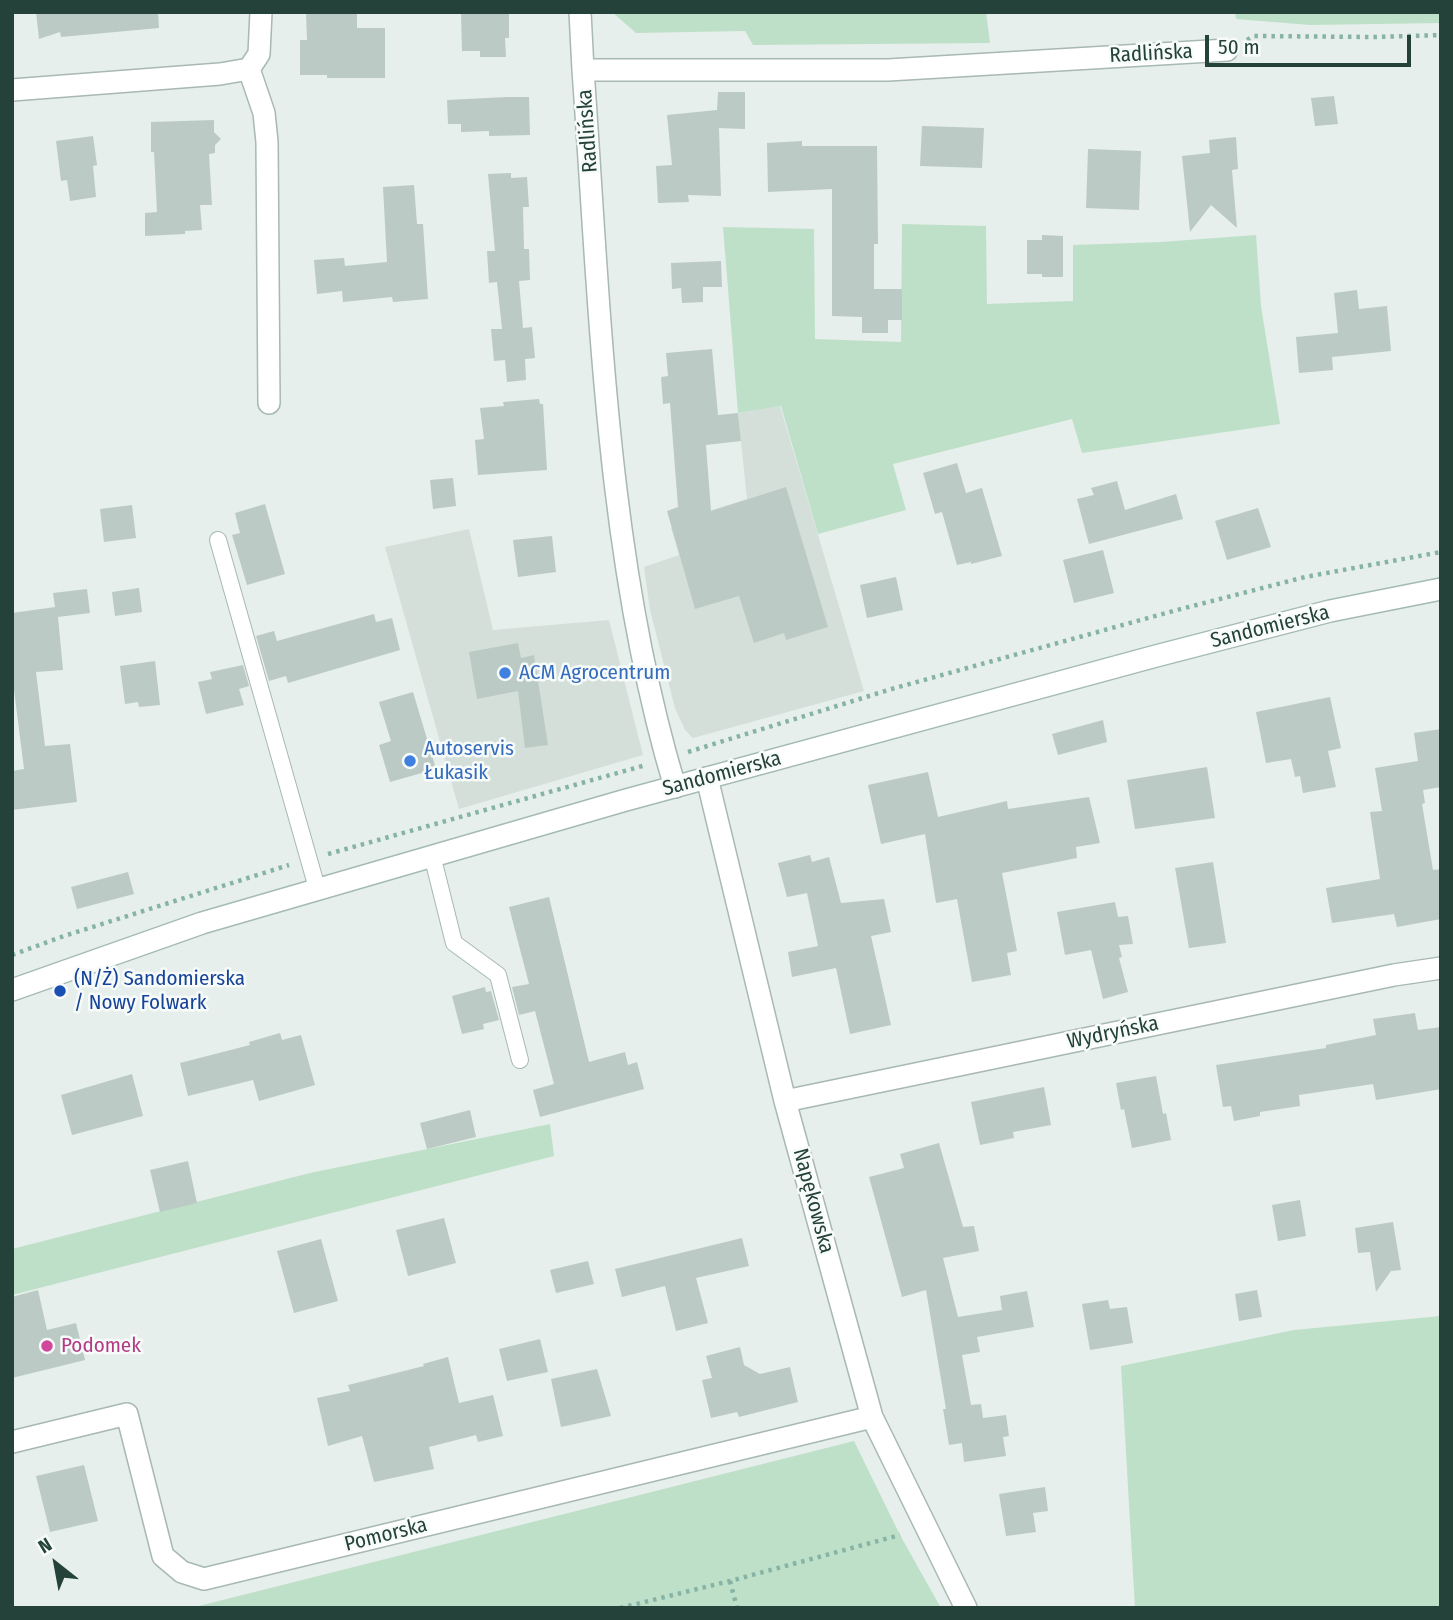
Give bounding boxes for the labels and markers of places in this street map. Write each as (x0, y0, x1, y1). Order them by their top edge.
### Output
place label: ACM Agrocentrum (519, 660, 670, 686)
marker: ACM Agrocentrum (497, 665, 513, 681)
place label: Autoservis Łukasik (424, 736, 514, 786)
marker: Autoservis Łukasik (402, 753, 418, 769)
place label: (N/Ż) Sandomierska / Nowy Folwark (74, 966, 245, 1016)
marker: (N/Ż) Sandomierska / Nowy Folwark (52, 983, 68, 999)
place label: Podomek (61, 1333, 141, 1359)
marker: Podomek (39, 1338, 55, 1354)

